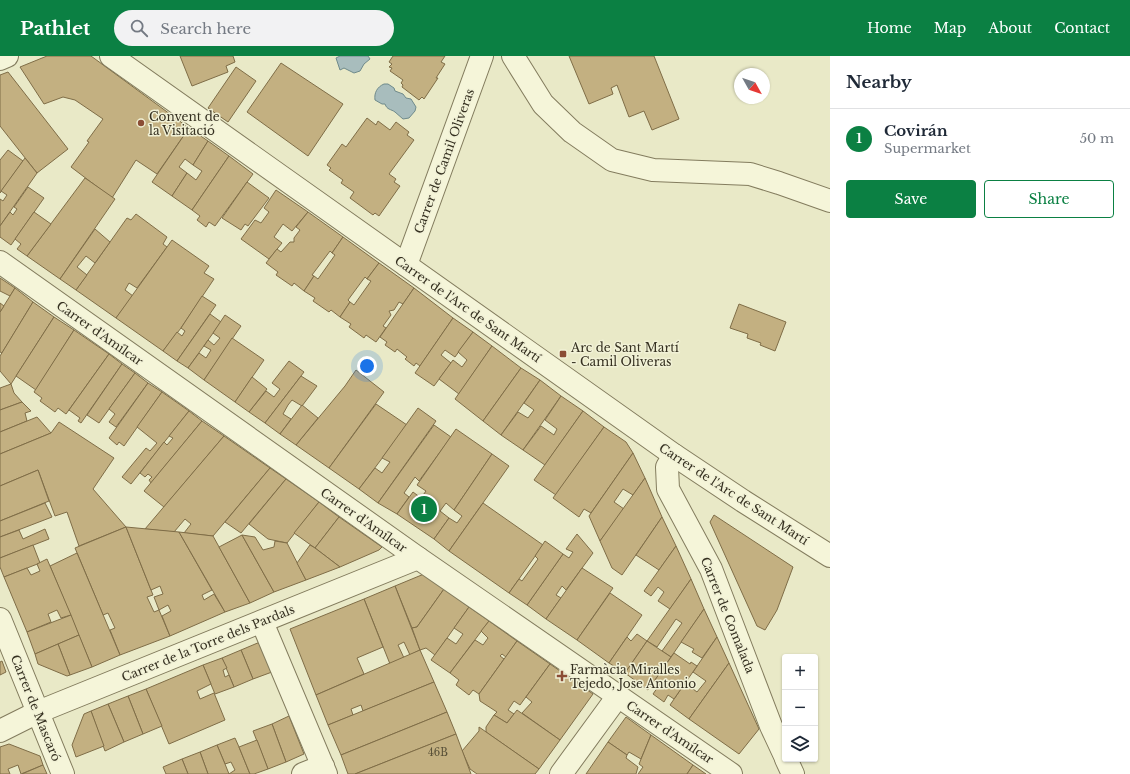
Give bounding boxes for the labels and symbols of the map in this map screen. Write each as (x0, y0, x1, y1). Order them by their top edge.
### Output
north arrow (734, 68, 770, 104)
street label: Carrer de Camil Oliveras (411, 86, 477, 236)
place label: Convent de la Visitació (149, 109, 220, 138)
marker: Convent de la Visitació (136, 118, 146, 128)
street label: Carrer de l'Arc de Sant Martí (392, 253, 545, 366)
street label: Carrer d'Amílcar (54, 298, 146, 369)
place label: Arc de Sant Martí - Camil Oliveras (570, 340, 680, 369)
marker: Arc de Sant Martí - Camil Oliveras (558, 349, 568, 359)
your location (357, 356, 377, 376)
street label: Carrer de l'Arc de Sant Martí (656, 440, 812, 549)
street label: Carrer d'Amílcar (318, 485, 410, 556)
pin: 1 (411, 494, 437, 524)
street label: Carrer de Comalada (698, 555, 758, 676)
street label: Carrer de la Torre dels Pardals (119, 601, 297, 685)
street label: Carrer de Mascaró (8, 653, 64, 764)
place label: Farmàcia Miralles Tejedo, Jose Antonio (570, 662, 696, 691)
marker: Farmàcia Miralles Tejedo, Jose Antonio (557, 671, 567, 681)
street label: Carrer d'Amílcar (623, 697, 717, 767)
house number: 46B (428, 746, 448, 759)

